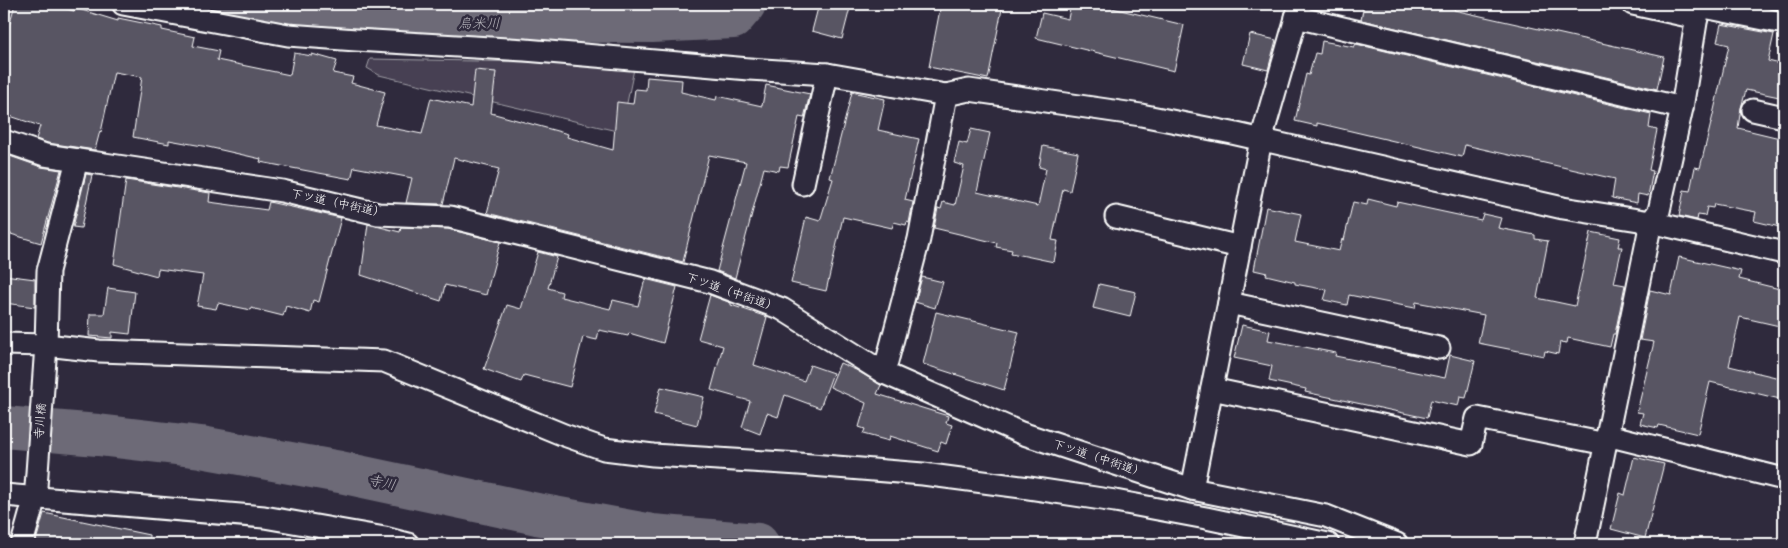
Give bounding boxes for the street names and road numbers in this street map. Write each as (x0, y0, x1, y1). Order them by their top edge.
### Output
street label: 下ツ道（中街道） (290, 184, 387, 220)
street label: 下ツ道（中街道） (684, 268, 780, 314)
street label: 寺川橋 (30, 402, 48, 439)
street label: 下ツ道（中街道） (1051, 435, 1147, 479)

